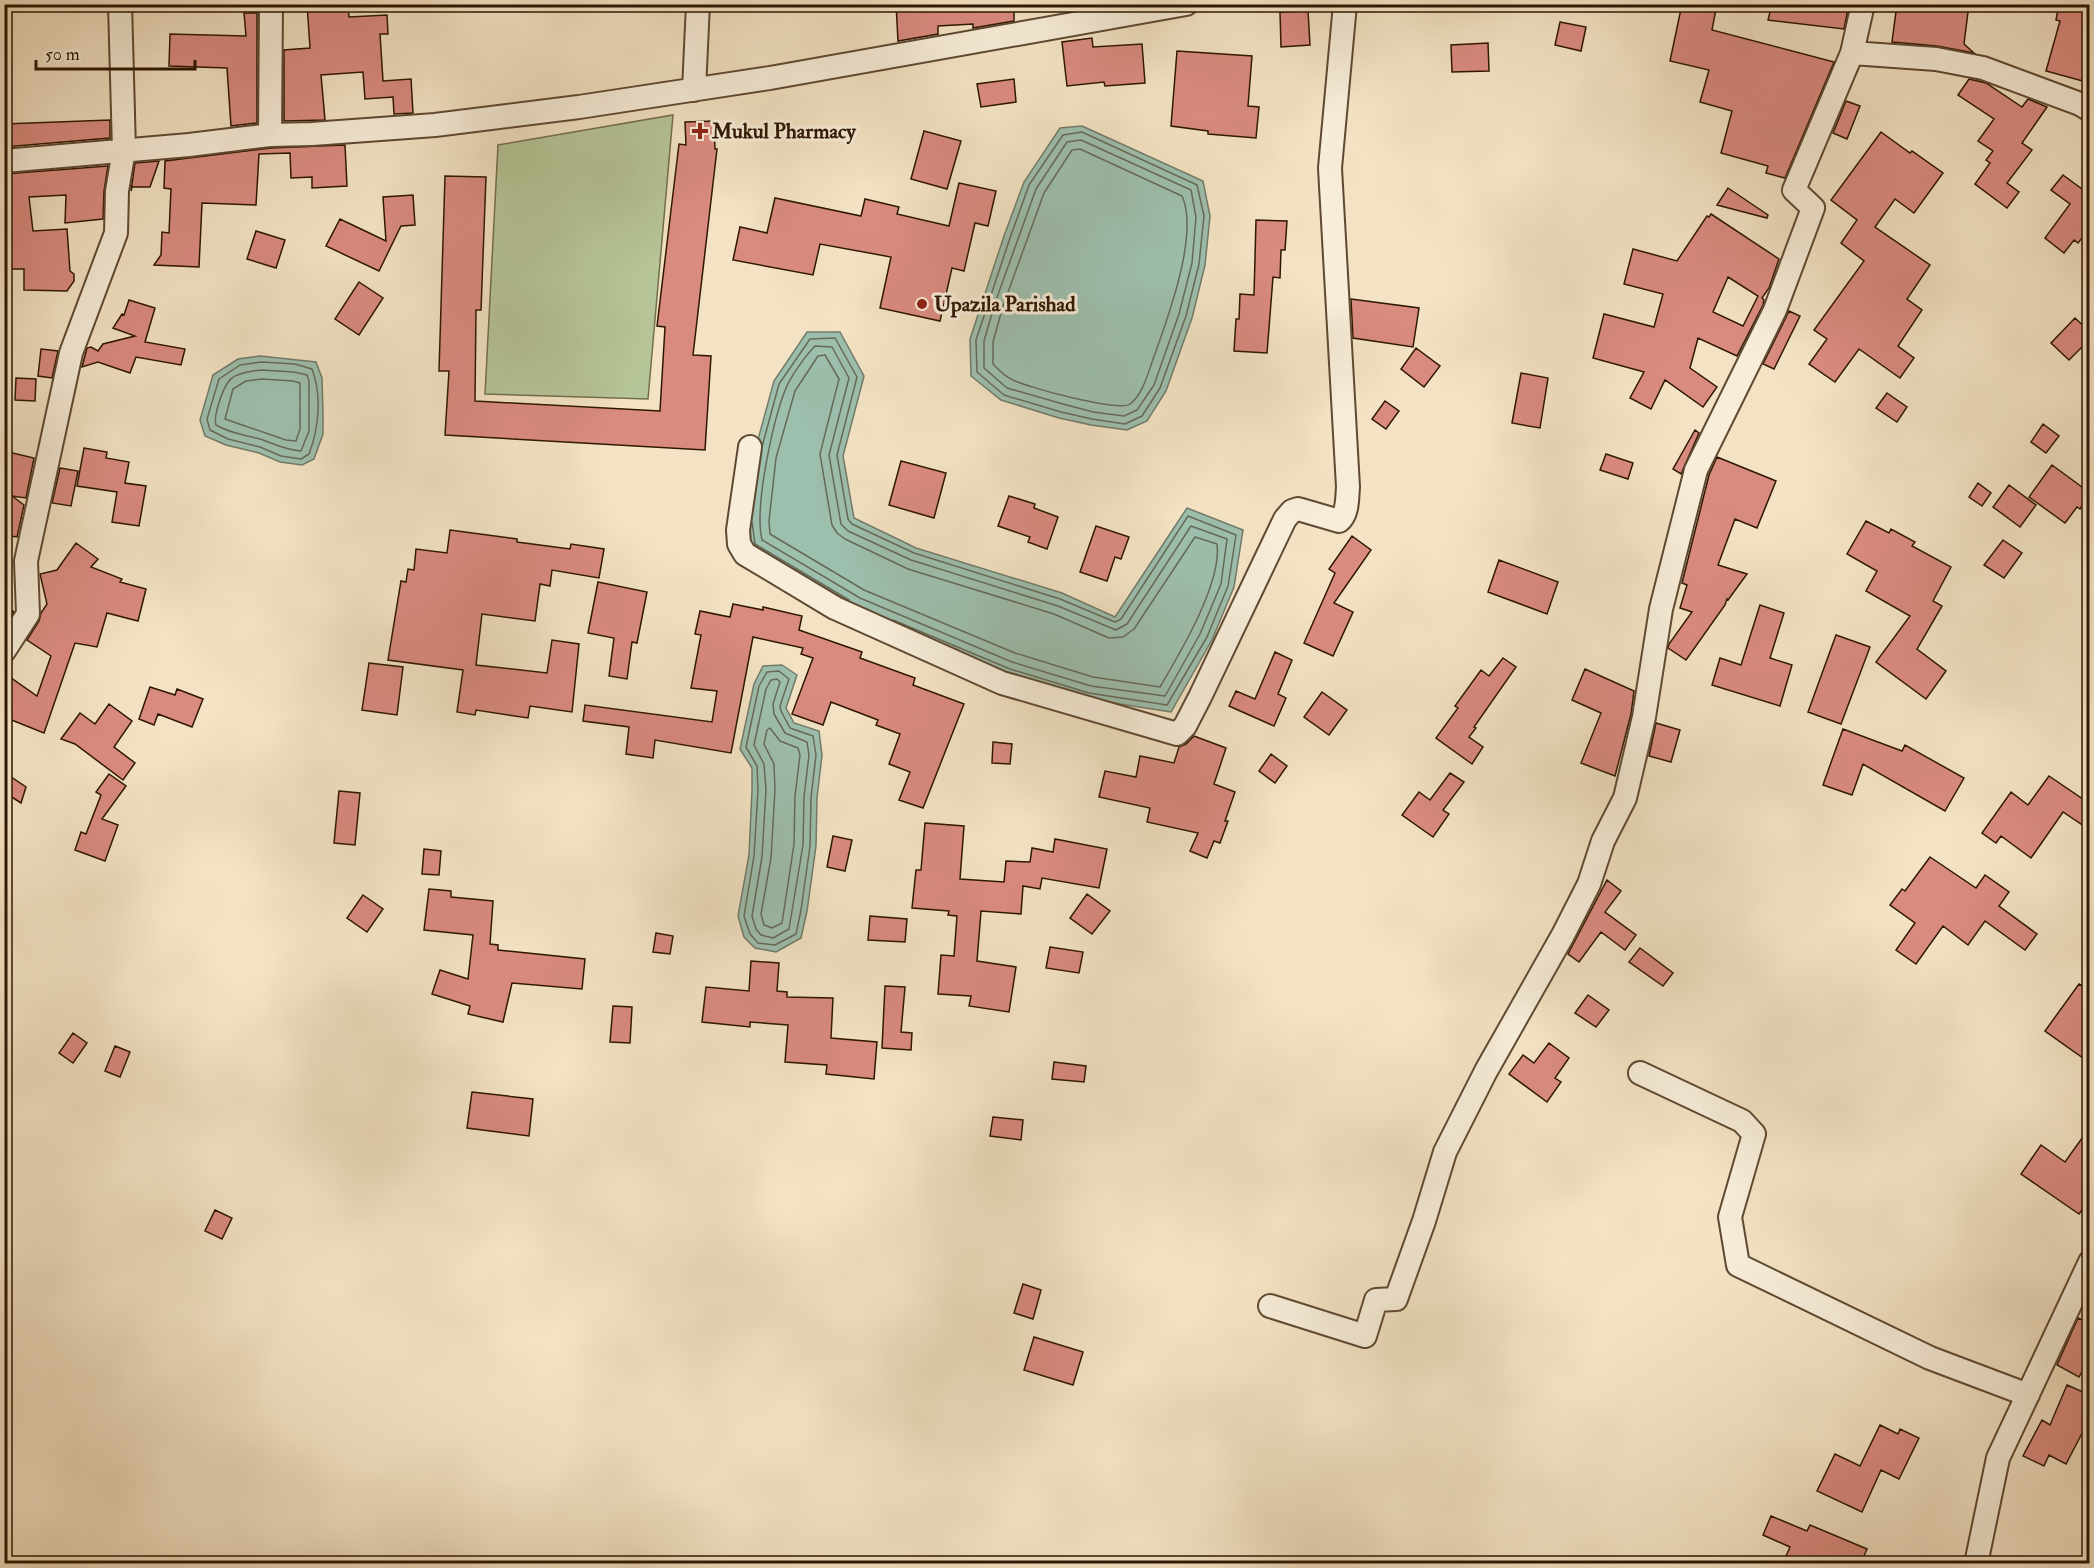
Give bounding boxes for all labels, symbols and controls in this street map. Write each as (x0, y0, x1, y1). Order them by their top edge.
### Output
scale bar (36, 33, 195, 71)
text: 50 m (45, 43, 80, 66)
place label: Mukul Pharmacy (711, 118, 857, 145)
marker: Mukul Pharmacy (693, 124, 707, 138)
place label: Upazila Parishad (934, 291, 1076, 318)
marker: Upazila Parishad (915, 297, 929, 311)

